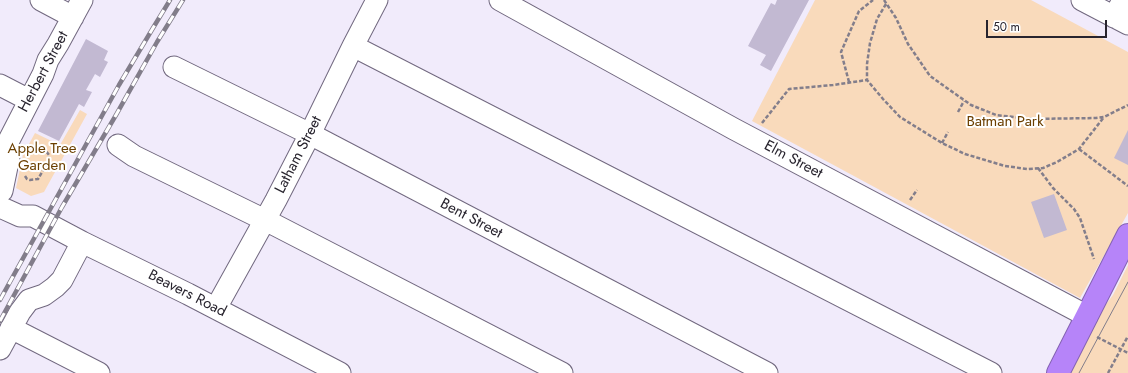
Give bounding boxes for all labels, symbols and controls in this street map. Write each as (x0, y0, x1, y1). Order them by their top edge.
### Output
scale bar (988, 12, 1109, 38)
text: 50 m (993, 18, 1020, 36)
street label: Herbert Street (15, 29, 73, 115)
street label: Latham Street (272, 113, 326, 197)
park label: Batman Park (966, 113, 1044, 131)
street label: Elm Street (761, 137, 825, 183)
park label: Apple Tree Garden (8, 140, 76, 175)
street label: Bent Street (437, 195, 505, 243)
street label: Beavers Road (145, 267, 229, 321)

